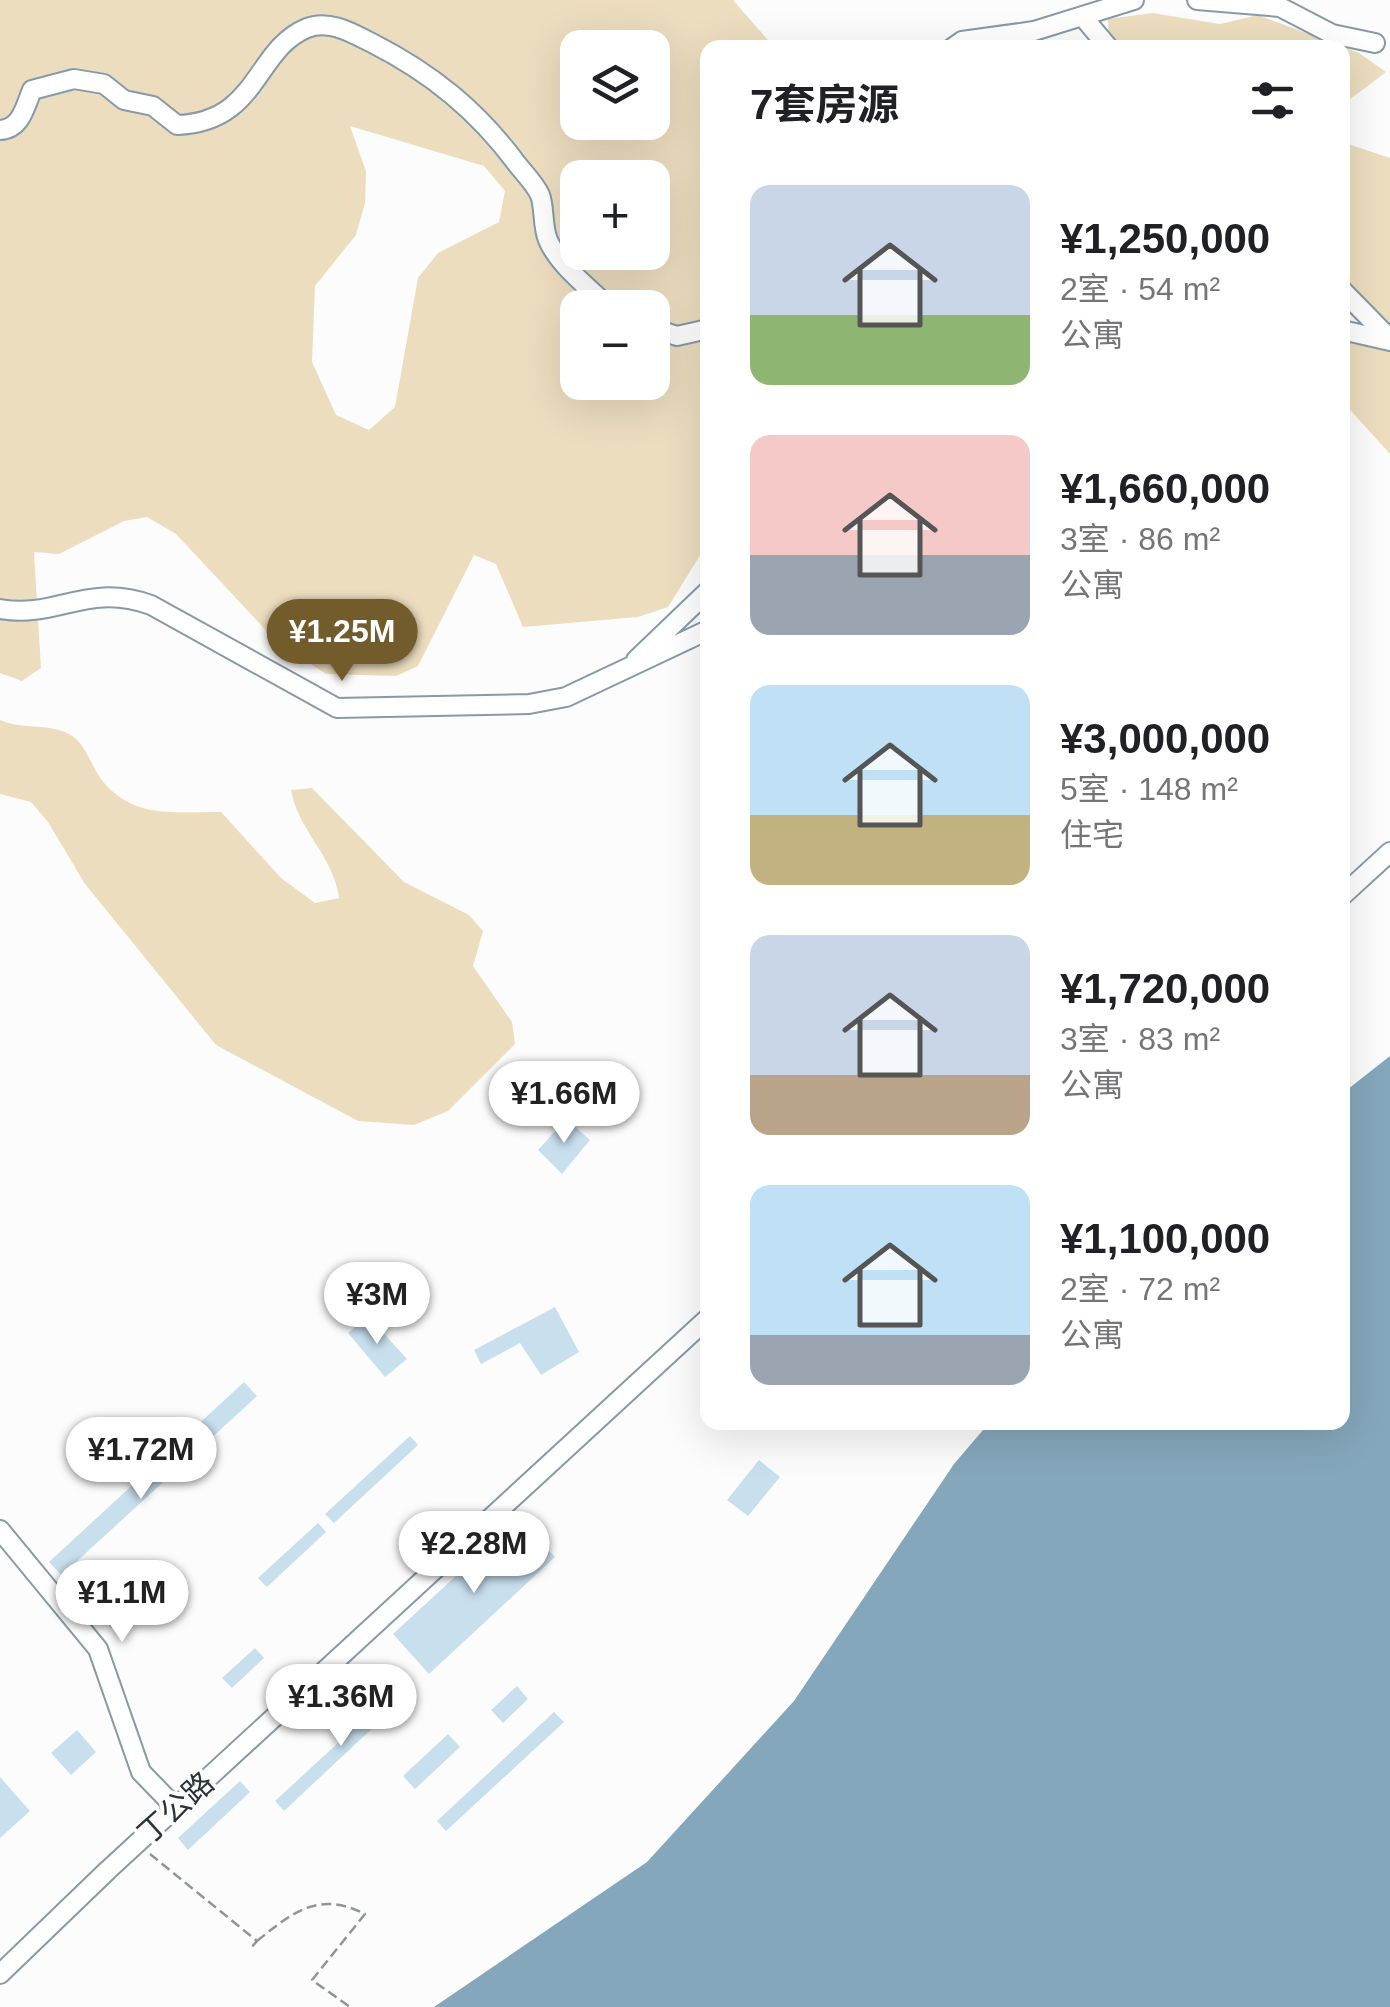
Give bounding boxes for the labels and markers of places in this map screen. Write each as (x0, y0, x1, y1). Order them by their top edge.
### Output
pin: ¥1.25M (261, 599, 423, 684)
pin: ¥1.66M (483, 1061, 645, 1146)
pin: ¥3M (329, 1262, 425, 1347)
pin: ¥1.72M (60, 1417, 222, 1502)
pin: ¥2.28M (393, 1511, 555, 1596)
pin: ¥1.1M (52, 1560, 192, 1645)
pin: ¥1.36M (260, 1664, 422, 1749)

